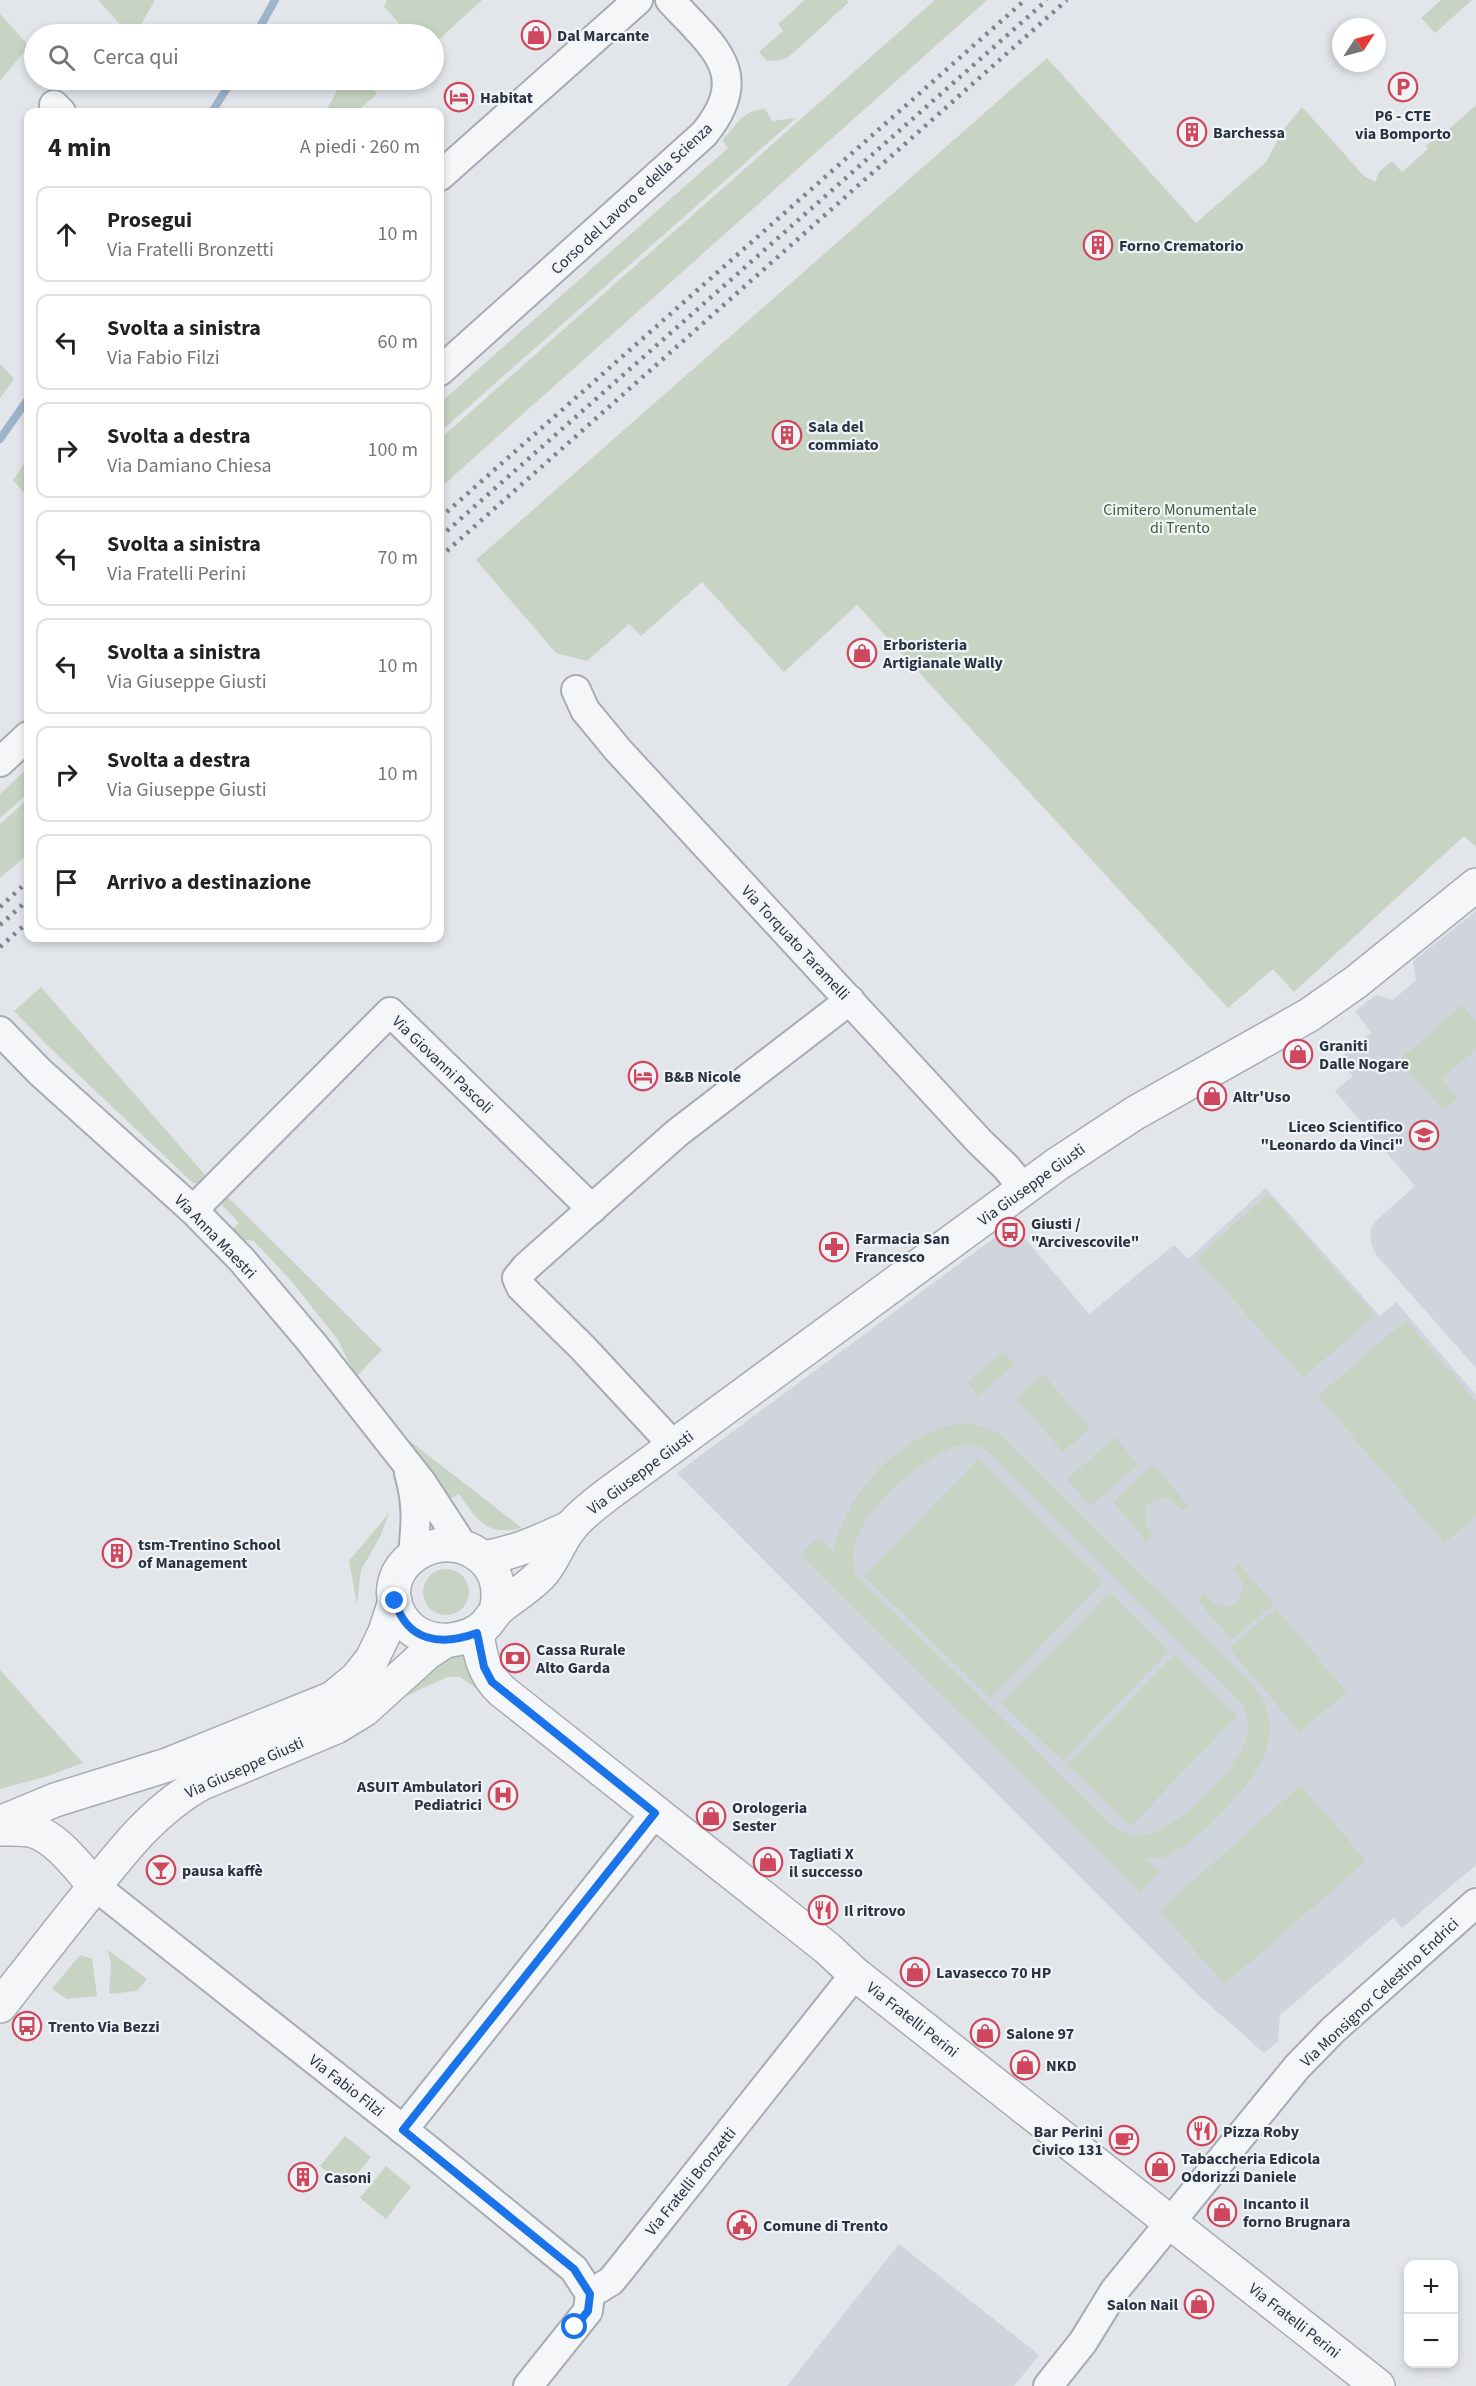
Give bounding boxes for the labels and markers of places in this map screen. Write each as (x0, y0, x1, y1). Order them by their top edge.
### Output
shop icon: Dal Marcante (520, 19, 552, 51)
place label: Dal Marcante (557, 25, 649, 47)
parking icon: P6 - CTE via Bomporto (1387, 71, 1419, 103)
hotel icon: Habitat (443, 81, 475, 113)
place label: Habitat (480, 87, 533, 109)
place label: P6 - CTE via Bomporto (1355, 105, 1451, 145)
building icon: Barchessa (1176, 116, 1208, 148)
place label: Barchessa (1213, 122, 1285, 144)
building icon: Forno Crematorio (1082, 229, 1114, 261)
place label: Forno Crematorio (1119, 235, 1244, 257)
place label: Sala del commiato (808, 416, 879, 456)
building icon: Sala del commiato (771, 419, 803, 451)
place label: Erboristeria Artigianale Wally (882, 634, 1004, 674)
shop icon: Erboristeria Artigianale Wally (846, 637, 878, 669)
place label: Graniti Dalle Nogare (1319, 1035, 1409, 1075)
shop icon: Graniti Dalle Nogare (1282, 1038, 1314, 1070)
hotel icon: B&B Nicole (627, 1060, 659, 1092)
place label: B&B Nicole (664, 1066, 741, 1088)
shop icon: Altr'Uso (1196, 1080, 1228, 1112)
place label: Altr'Uso (1232, 1086, 1291, 1108)
place label: Liceo Scientifico "Leonardo da Vinci" (1260, 1116, 1403, 1156)
school or university icon: Liceo Scientifico "Leonardo da Vinci" (1408, 1119, 1440, 1151)
place label: Giusti / "Arcivescovile" (1031, 1213, 1139, 1253)
bus stop icon: Giusti / "Arcivescovile" (994, 1216, 1026, 1248)
place label: Farmacia San Francesco (855, 1228, 950, 1268)
pharmacy icon: Farmacia San Francesco (818, 1231, 850, 1263)
place label: tsm-Trentino School of Management (138, 1534, 281, 1574)
building icon: tsm-Trentino School of Management (101, 1537, 133, 1569)
place label: Cassa Rurale Alto Garda (535, 1639, 626, 1679)
bank icon: Cassa Rurale Alto Garda (499, 1642, 531, 1674)
place label: ASUIT Ambulatori Pediatrici (356, 1776, 482, 1816)
hospital icon: ASUIT Ambulatori Pediatrici (487, 1779, 519, 1811)
place label: Orologeria Sester (732, 1797, 807, 1837)
shop icon: Orologeria Sester (695, 1800, 727, 1832)
place label: Tagliati X il successo (789, 1843, 863, 1883)
shop icon: Tagliati X il successo (752, 1846, 784, 1878)
bar icon: pausa kaffè (145, 1854, 177, 1886)
place label: pausa kaffè (182, 1860, 263, 1882)
restaurant icon: Il ritrovo (807, 1894, 839, 1926)
place label: Il ritrovo (844, 1900, 906, 1922)
shop icon: Lavasecco 70 HP (899, 1956, 931, 1988)
place label: Lavasecco 70 HP (936, 1962, 1051, 1984)
bus stop icon: Trento Via Bezzi (11, 2010, 43, 2042)
place label: Trento Via Bezzi (48, 2016, 160, 2038)
shop icon: Salone 97 (969, 2017, 1001, 2049)
place label: Salone 97 (1006, 2023, 1074, 2045)
shop icon: NKD (1009, 2049, 1041, 2081)
place label: NKD (1046, 2055, 1077, 2077)
restaurant icon: Pizza Roby (1186, 2115, 1218, 2147)
place label: Bar Perini Civico 131 (1032, 2121, 1103, 2161)
place label: Pizza Roby (1223, 2121, 1300, 2143)
cafe icon: Bar Perini Civico 131 (1108, 2124, 1140, 2156)
place label: Tabaccheria Edicola Odorizzi Daniele (1181, 2148, 1320, 2188)
shop icon: Tabaccheria Edicola Odorizzi Daniele (1144, 2151, 1176, 2183)
building icon: Casoni (287, 2161, 319, 2193)
place label: Casoni (324, 2167, 371, 2189)
place label: Incanto il forno Brugnara (1243, 2193, 1350, 2233)
shop icon: Incanto il forno Brugnara (1206, 2196, 1238, 2228)
public building icon: Comune di Trento (726, 2209, 758, 2241)
place label: Comune di Trento (763, 2215, 888, 2237)
shop icon: Salon Nail (1183, 2288, 1215, 2320)
place label: Salon Nail (1107, 2294, 1178, 2316)

